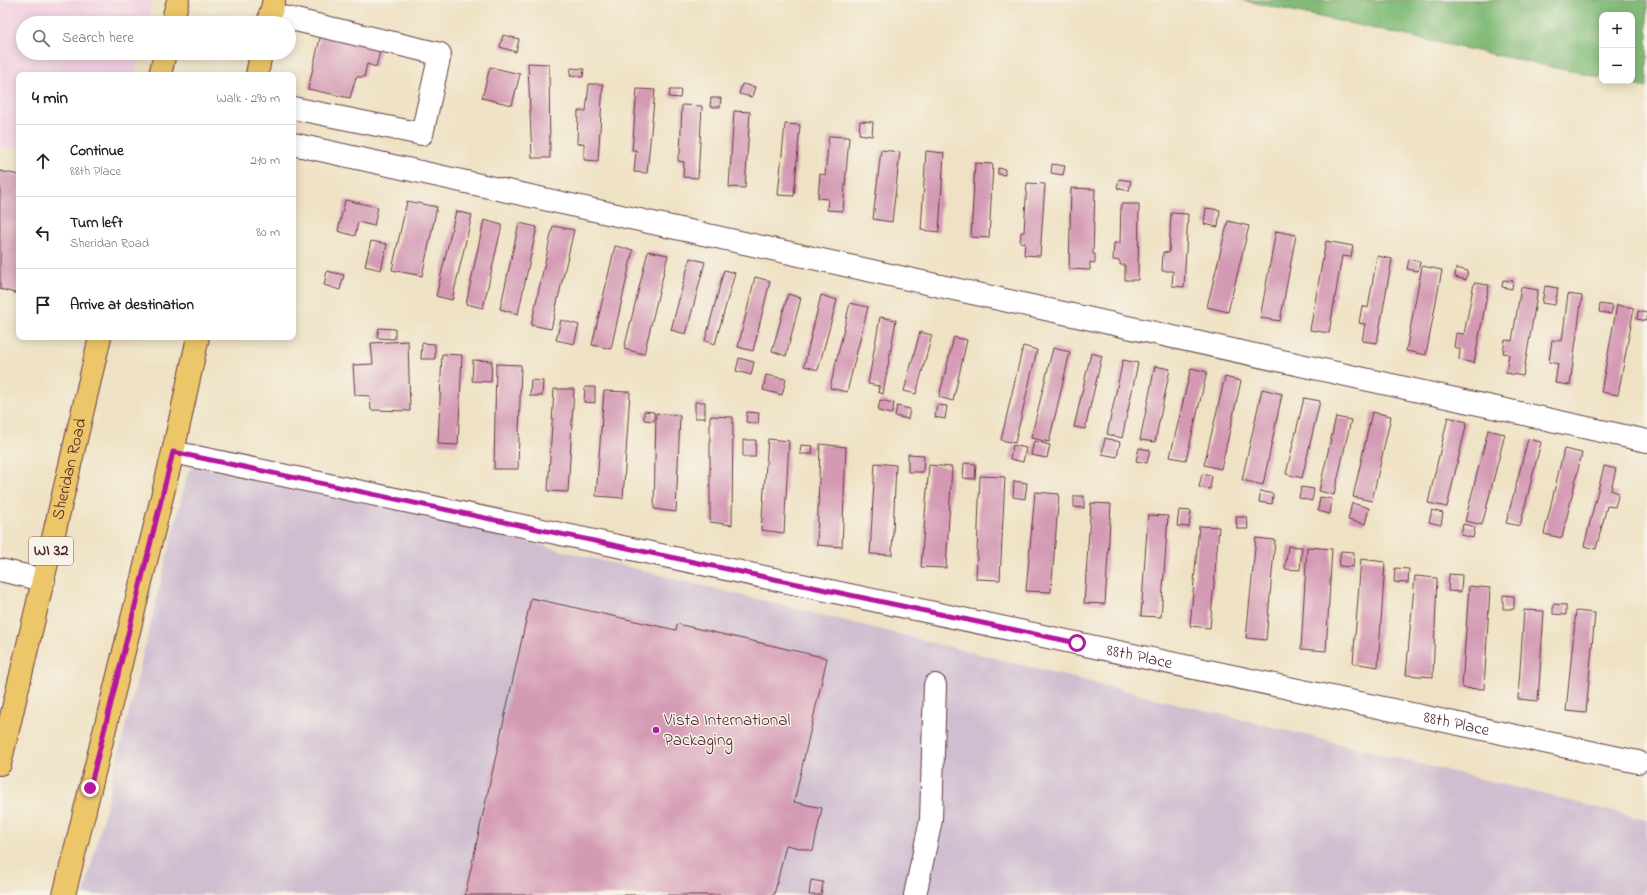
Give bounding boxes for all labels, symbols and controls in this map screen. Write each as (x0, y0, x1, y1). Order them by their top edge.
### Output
map controls (1599, 12, 1635, 84)
button: + (1599, 12, 1635, 48)
search box (16, 16, 296, 60)
icon: search (30, 27, 52, 49)
text: Search here (62, 27, 134, 49)
button: − (1599, 48, 1635, 84)
text: 4 min (32, 86, 68, 111)
text: Walk · 290 m (216, 89, 280, 108)
text: Continue (70, 140, 124, 162)
icon: ahead (32, 150, 54, 172)
text: 210 m (250, 151, 280, 170)
text: 88th Place (70, 162, 121, 181)
text: Turn left (70, 212, 123, 234)
icon: left (32, 222, 54, 244)
text: 80 m (256, 223, 280, 242)
text: Sheridan Road (70, 234, 149, 253)
icon: arrive (32, 294, 54, 316)
text: Arrive at destination (70, 294, 194, 316)
street label: Sheridan Road (45, 415, 93, 522)
road number: WI 32 (29, 537, 73, 565)
route start (1068, 634, 1086, 652)
street label: 88th Place (1104, 637, 1175, 676)
street label: 88th Place (1421, 704, 1492, 743)
place label: Vista International Packaging (663, 708, 790, 755)
marker: Vista International Packaging (651, 725, 661, 735)
route end (81, 779, 99, 797)

